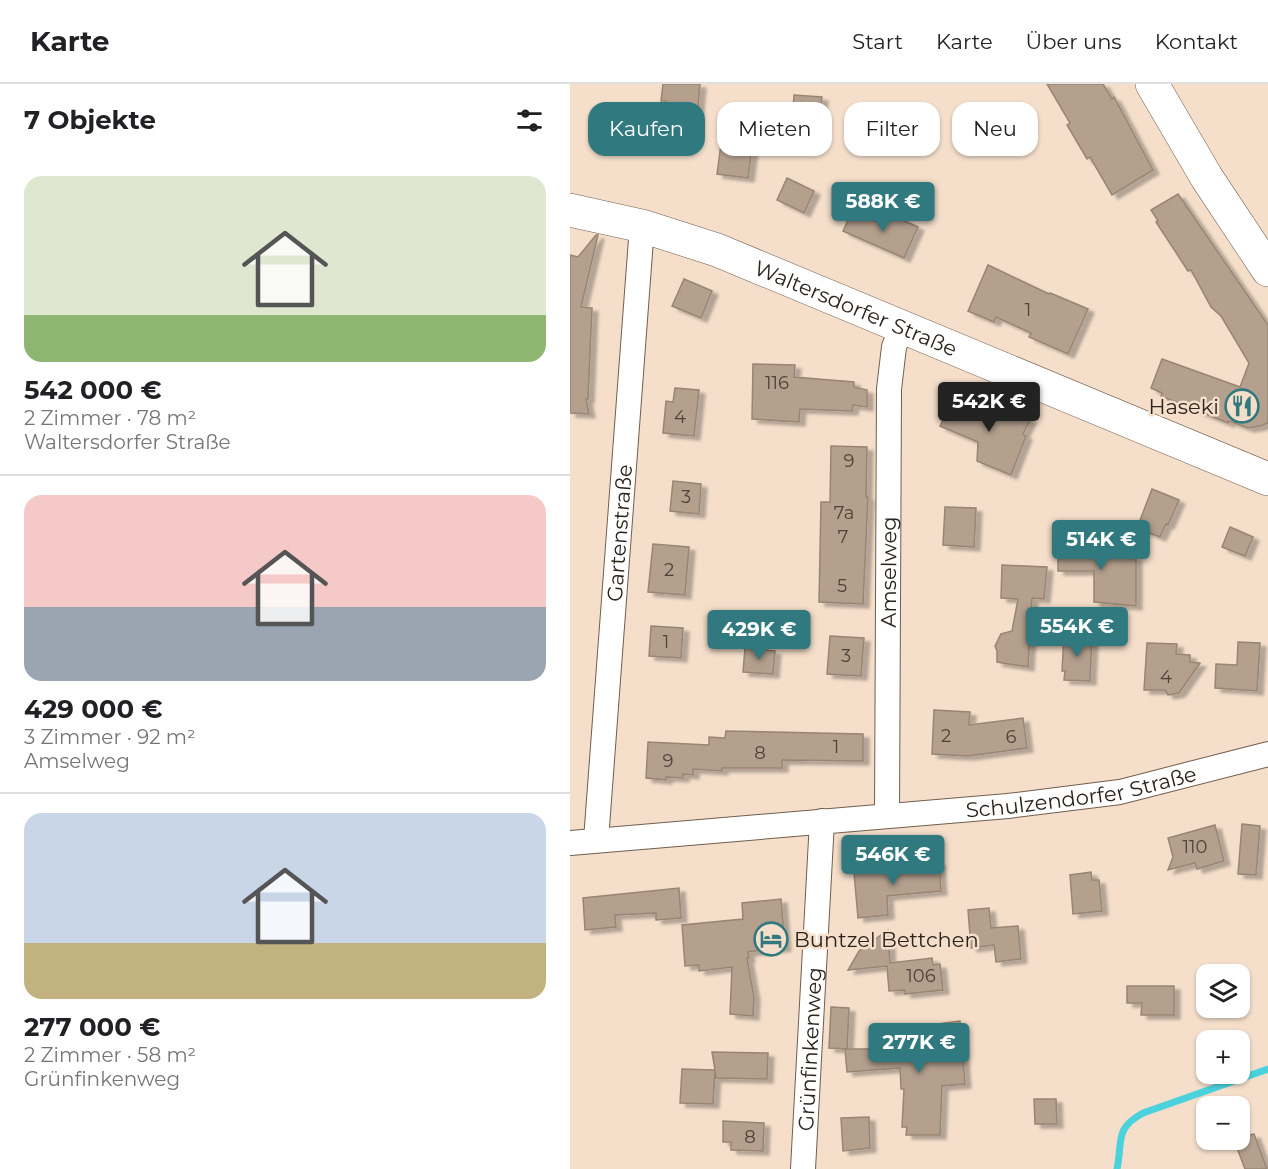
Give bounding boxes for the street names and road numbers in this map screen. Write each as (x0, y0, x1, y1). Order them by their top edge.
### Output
street label: Waltersdorfer Straße (751, 255, 961, 361)
street label: Gartenstraße (601, 463, 637, 603)
street label: Amselweg (875, 516, 901, 628)
street label: Schulzendorfer Straße (965, 760, 1199, 822)
street label: Grünfinkenweg (793, 967, 826, 1132)

